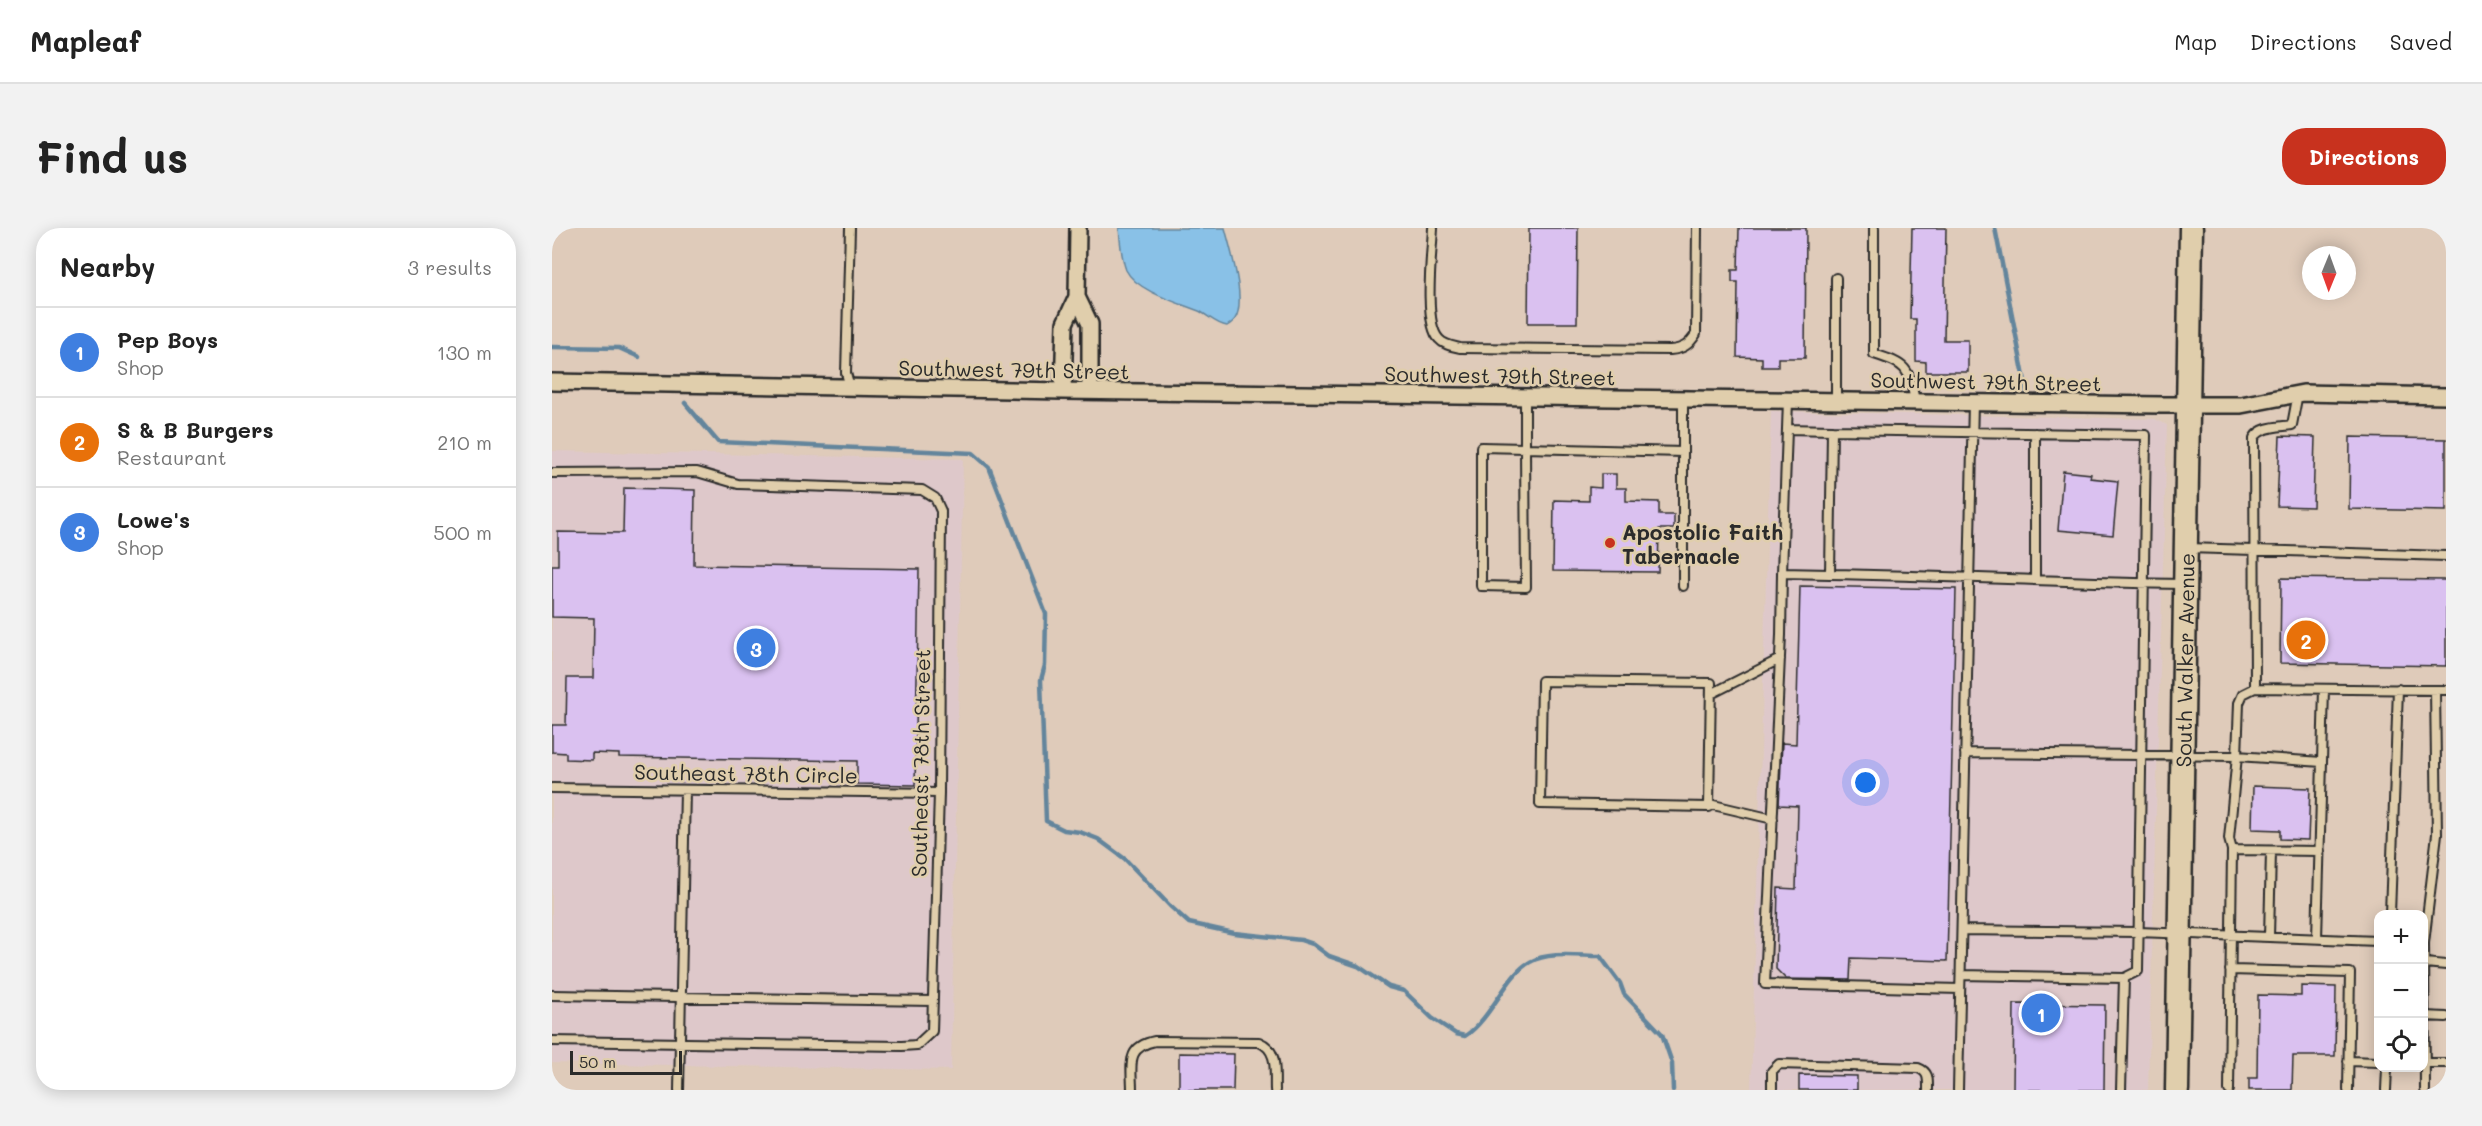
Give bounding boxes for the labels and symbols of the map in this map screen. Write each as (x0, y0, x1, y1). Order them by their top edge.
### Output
north arrow (2302, 246, 2356, 300)
street label: Southwest 79th Street (898, 353, 1130, 385)
street label: Southwest 79th Street (1384, 359, 1616, 391)
street label: Southwest 79th Street (1870, 365, 2102, 397)
place label: Apostolic Faith Tabernacle (1622, 518, 1783, 569)
marker: Apostolic Faith Tabernacle (1603, 536, 1617, 550)
street label: South Walker Avenue (2169, 553, 2199, 768)
pin: 2 (2286, 618, 2326, 662)
pin: 3 (736, 626, 776, 670)
street label: Southeast 78th Street (905, 649, 935, 877)
street label: Southeast 78th Circle (634, 758, 858, 788)
your location (1851, 768, 1880, 797)
pin: 1 (2022, 990, 2060, 1036)
scale bar (570, 1048, 682, 1076)

